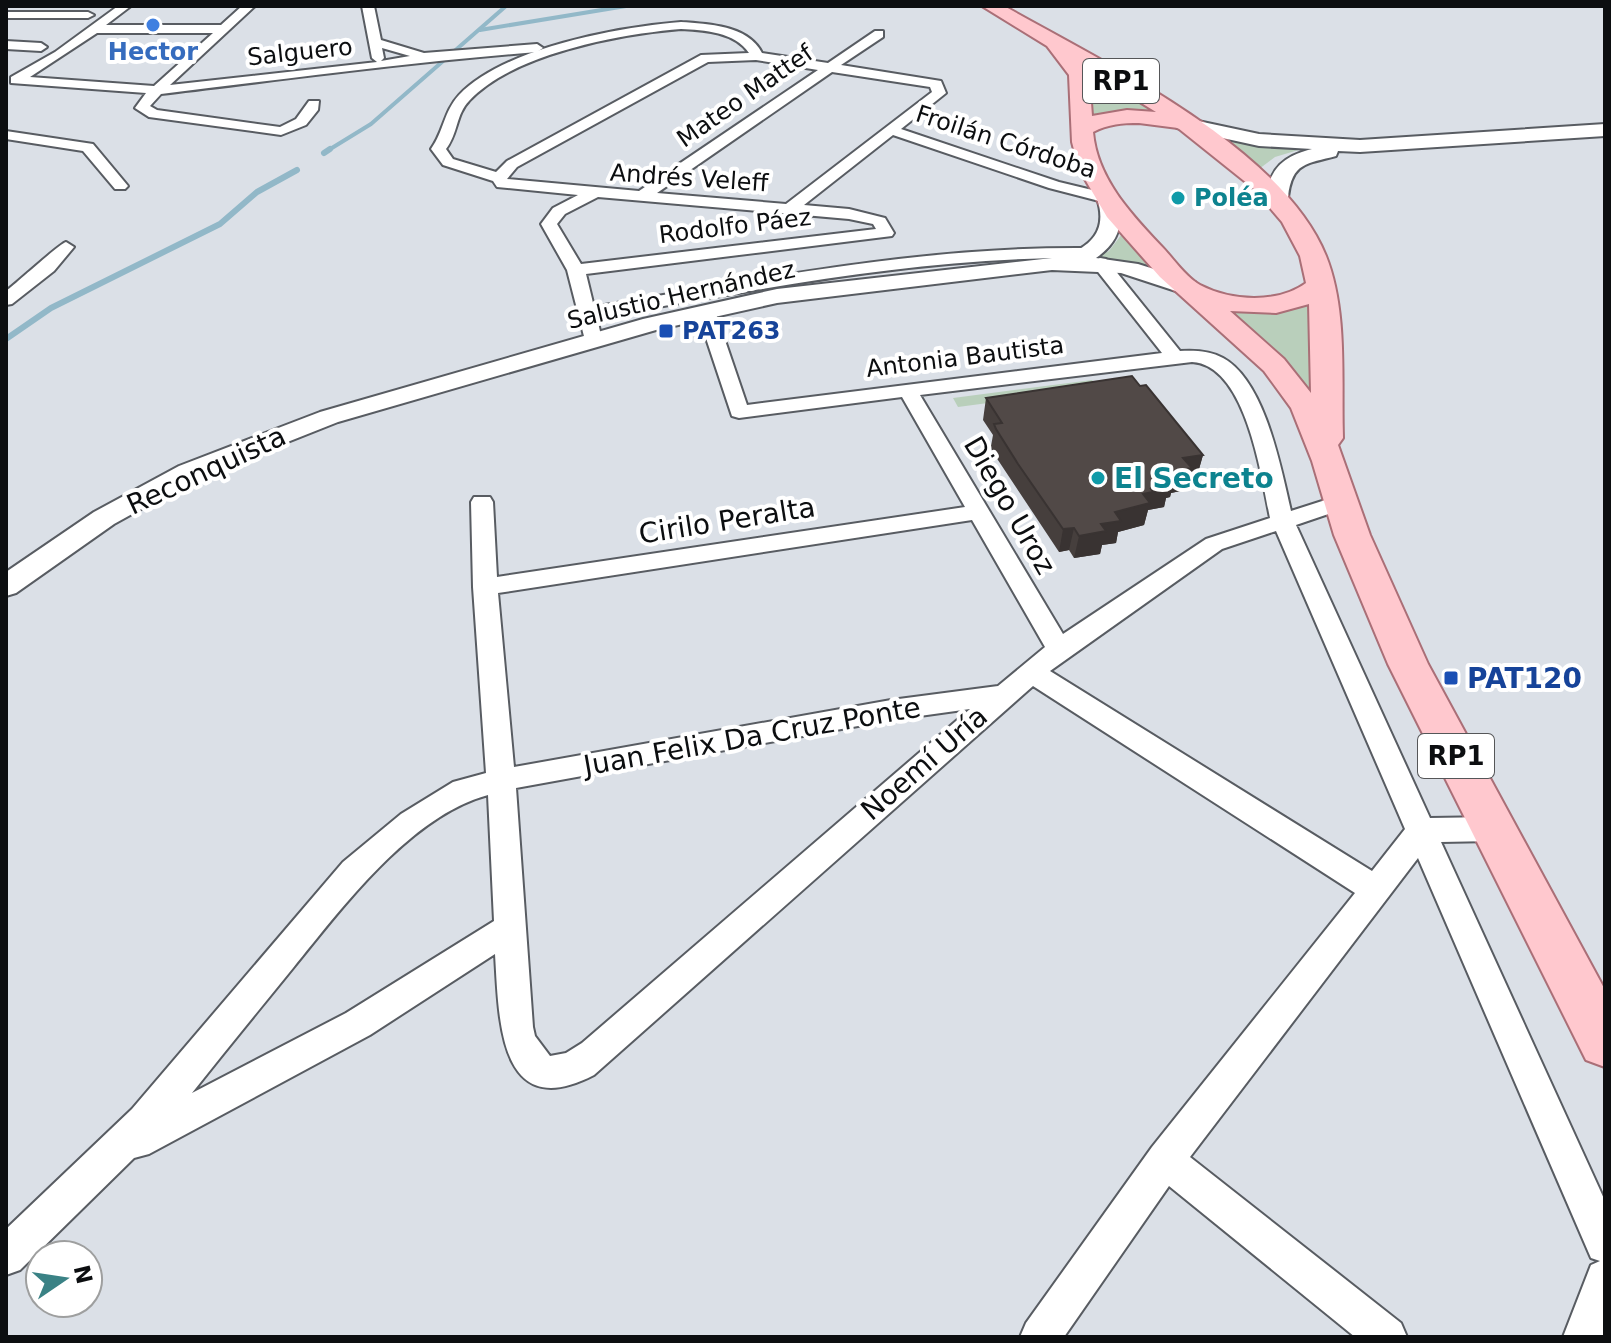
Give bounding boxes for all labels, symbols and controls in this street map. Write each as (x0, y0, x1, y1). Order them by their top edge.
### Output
marker: Hector (144, 16, 162, 34)
street label: Salguero (246, 33, 354, 71)
place label: Hector (108, 38, 198, 66)
street label: Mateo Mattef (672, 39, 819, 153)
road number: RP1 (1083, 59, 1159, 103)
street label: Froilán Córdoba (912, 100, 1100, 184)
street label: Andrés Veleff (609, 159, 769, 198)
place label: Poléa (1194, 184, 1269, 212)
marker: Poléa (1169, 189, 1187, 207)
street label: Rodolfo Páez (657, 203, 813, 249)
street label: Salustio Hernández (564, 255, 798, 335)
place label: PAT263 (682, 317, 781, 345)
marker: PAT263 (657, 322, 675, 340)
street label: Antonia Bautista (865, 331, 1065, 383)
street label: Reconquista (121, 419, 291, 522)
street label: Diego Uroz (957, 430, 1062, 580)
place label: El Secreto (1114, 462, 1274, 495)
marker: El Secreto (1089, 469, 1107, 487)
street label: Cirilo Peralta (637, 490, 818, 551)
place label: PAT120 (1467, 662, 1582, 695)
marker: PAT120 (1442, 669, 1460, 687)
street label: Juan Felix Da Cruz Ponte (579, 691, 923, 783)
street label: Noemí Uría (855, 700, 994, 827)
road number: RP1 (1418, 734, 1494, 778)
north arrow (24, 1239, 104, 1319)
text: N (69, 1263, 97, 1286)

